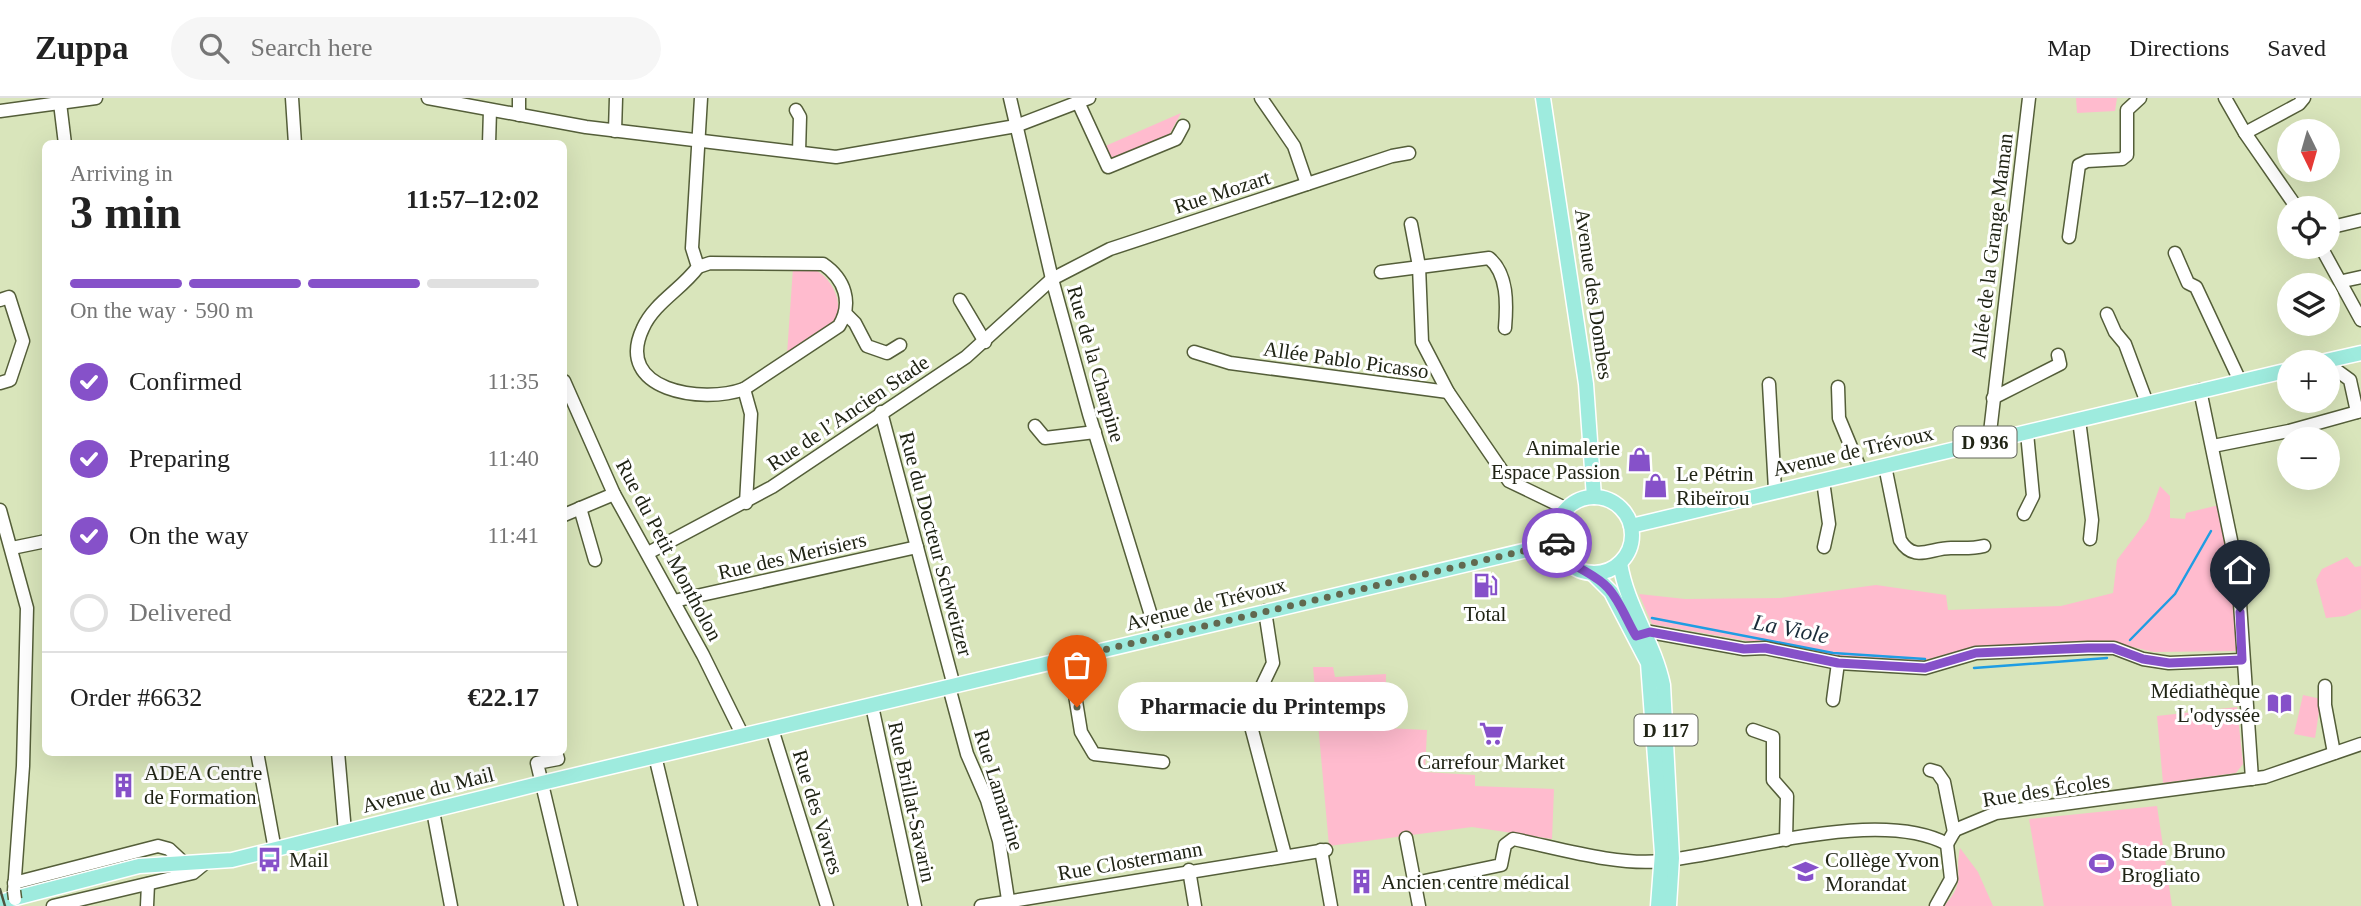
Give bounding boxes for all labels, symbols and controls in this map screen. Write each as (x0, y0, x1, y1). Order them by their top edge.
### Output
search box (171, 17, 661, 80)
icon: search (195, 29, 233, 67)
text: Zuppa (35, 30, 129, 66)
text: Search here (251, 33, 373, 62)
text: Map (2047, 35, 2091, 61)
text: Directions (2129, 35, 2229, 61)
text: Saved (2267, 35, 2326, 61)
north arrow (2277, 119, 2340, 182)
map controls (2277, 119, 2340, 490)
street label: Allée de la Grange Maman (1966, 131, 2018, 360)
text: Arriving in (70, 161, 173, 186)
street label: Rue Mozart (1171, 165, 1273, 219)
text: 11:57–12:02 (406, 185, 539, 214)
text: 3 min (70, 187, 181, 238)
button: locate (2277, 196, 2340, 259)
street label: Avenue des Dombes (1570, 207, 1618, 381)
button: layers (2277, 273, 2340, 336)
street label: Rue de la Charpine (1062, 283, 1130, 445)
text: On the way · 590 m (70, 298, 253, 323)
street label: Allée Pablo Picasso (1262, 337, 1430, 383)
street label: Rue de l’Ancien Stade (763, 350, 933, 476)
button: + (2277, 350, 2340, 413)
icon: check (70, 363, 108, 401)
text: Confirmed (129, 367, 242, 396)
text: 11:35 (487, 369, 539, 394)
street label: Avenue de Trévoux (1770, 421, 1936, 481)
road number: D 936 (1954, 426, 2016, 458)
button: − (2277, 427, 2340, 490)
street label: Rue du Docteur Schweitzer (894, 429, 978, 659)
place label: Animalerie Espace Passion (1491, 436, 1620, 484)
icon: check (70, 440, 108, 478)
text: Preparing (129, 444, 230, 473)
text: 11:40 (487, 446, 539, 471)
shop icon: Animalerie Espace Passion (1626, 446, 1654, 474)
street label: Rue du Petit Montholon (611, 455, 727, 645)
place label: Le Pétrin Ribeïrou (1676, 462, 1754, 510)
shop icon: Le Pétrin Ribeïrou (1642, 472, 1670, 500)
courier (1522, 508, 1592, 578)
icon: check (70, 517, 108, 555)
text: On the way (129, 521, 249, 550)
text: 11:41 (487, 523, 539, 548)
icon: car (1538, 524, 1576, 562)
street label: Rue des Merisiers (715, 527, 869, 585)
pin (2210, 540, 2270, 612)
icon: home (2221, 551, 2259, 589)
fuel station icon: Total (1471, 571, 1499, 599)
street label: Avenue de Trévoux (1123, 572, 1289, 635)
text: Delivered (129, 598, 232, 627)
place label: Total (1464, 602, 1507, 626)
water label: La Viole (1750, 609, 1831, 649)
pin (1047, 635, 1107, 707)
icon: bag (1058, 646, 1096, 684)
place label: Médiathèque L'odyssée (2150, 679, 2260, 727)
callout: Pharmacie du Printemps (1119, 682, 1410, 732)
text: Order #6632 (70, 683, 202, 712)
text: €22.17 (468, 683, 539, 712)
library icon: Médiathèque L'odyssée (2266, 689, 2294, 717)
text: Pharmacie du Printemps (1140, 694, 1386, 719)
road number: D 117 (1634, 715, 1698, 746)
street label: Rue Brillat-Savarin (883, 719, 941, 885)
supermarket icon: Carrefour Market (1477, 719, 1505, 747)
street label: Rue Lamartine (969, 727, 1029, 853)
street label: Rue des Vavres (788, 747, 848, 877)
place label: Carrefour Market (1417, 750, 1565, 774)
place label: ADEA Centre de Formation (144, 761, 262, 809)
street label: Avenue du Mail (360, 762, 497, 818)
street label: Rue des Écoles (1981, 768, 2111, 812)
building icon: ADEA Centre de Formation (110, 771, 138, 799)
street label: Rue Clostermann (1056, 836, 1205, 886)
place label: Stade Bruno Brogliato (2121, 839, 2225, 887)
bus stop icon: Mail (255, 846, 283, 874)
place label: Mail (289, 848, 329, 872)
place label: Collège Yvon Morandat (1825, 848, 1940, 896)
sports icon: Stade Bruno Brogliato (2087, 849, 2115, 877)
school or university icon: Collège Yvon Morandat (1791, 858, 1819, 886)
building icon: Ancien centre médical (1347, 868, 1375, 896)
place label: Ancien centre médical (1381, 870, 1570, 894)

